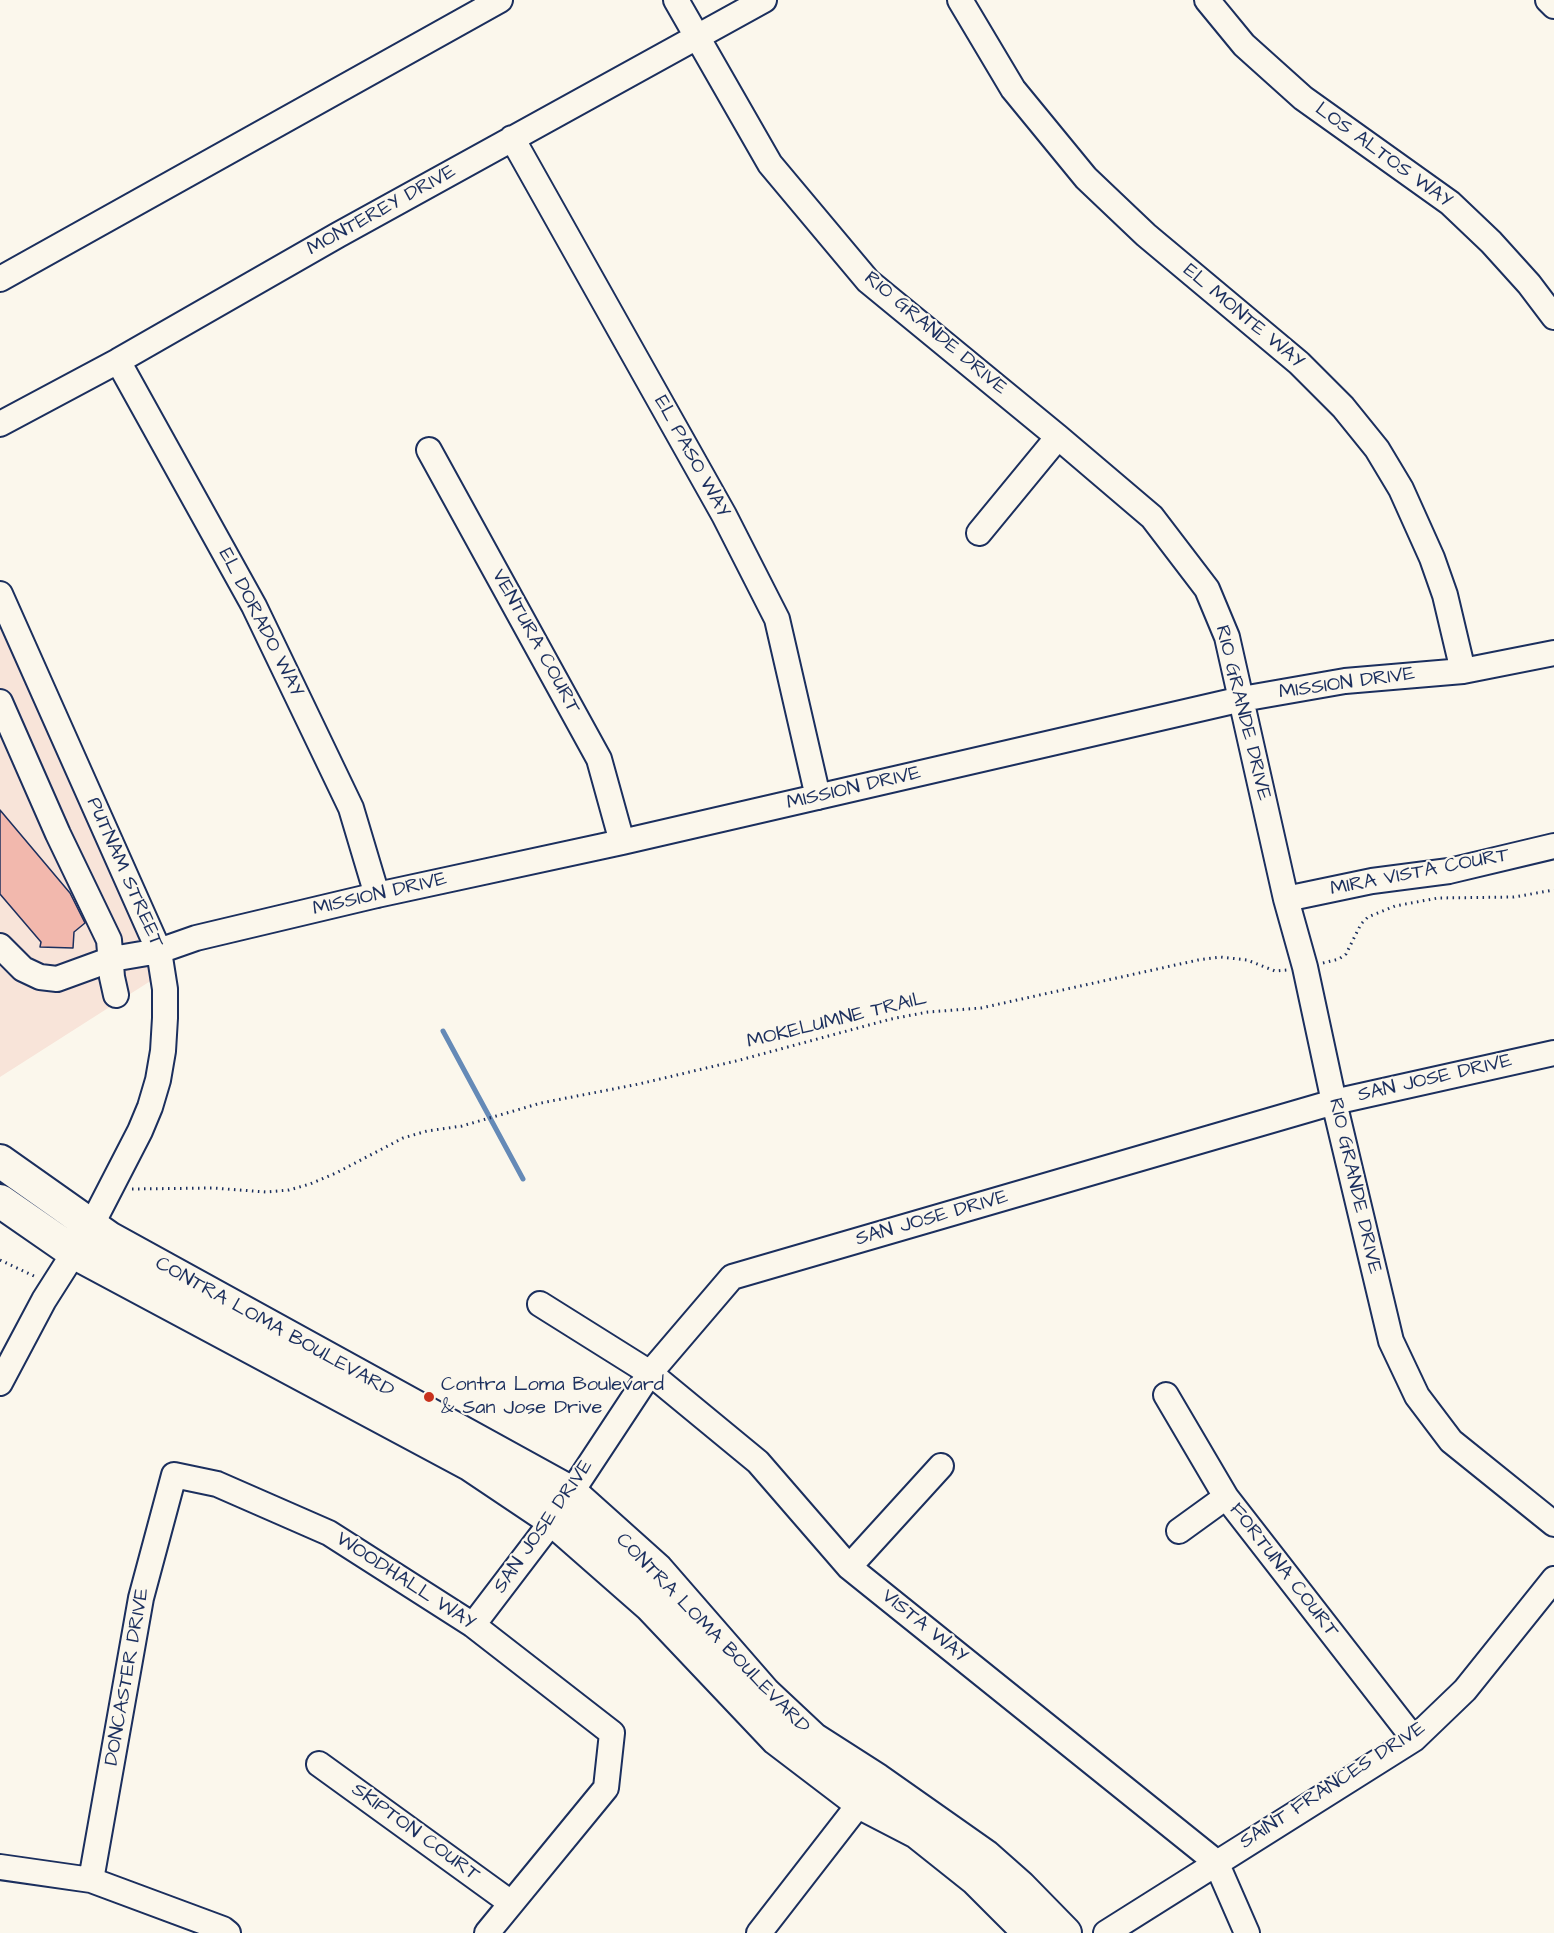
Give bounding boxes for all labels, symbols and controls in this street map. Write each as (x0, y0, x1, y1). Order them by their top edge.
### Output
street label: LOS ALTOS WAY (1310, 98, 1456, 214)
street label: MONTEREY DRIVE (304, 160, 460, 262)
street label: EL MONTE WAY (1178, 259, 1308, 375)
street label: RIO GRANDE DRIVE (858, 267, 1012, 401)
street label: EL PASO WAY (648, 392, 734, 522)
street label: EL DORADO WAY (212, 545, 308, 701)
street label: VENTURA COURT (485, 566, 585, 718)
street label: RIO GRANDE DRIVE (1209, 623, 1275, 803)
street label: MISSION DRIVE (1278, 663, 1416, 705)
street label: MISSION DRIVE (785, 762, 923, 816)
street label: PUTNAM STREET (80, 794, 168, 952)
street label: MIRA VISTA COURT (1328, 844, 1512, 902)
street label: MISSION DRIVE (311, 868, 449, 922)
street label: MOKELUMNE TRAIL (745, 987, 929, 1055)
street label: SAN JOSE DRIVE (1356, 1050, 1514, 1108)
street label: RIO GRANDE DRIVE (1322, 1096, 1386, 1276)
street label: SAN JOSE DRIVE (853, 1186, 1011, 1252)
street label: CONTRA LOMA BOULEVARD (150, 1252, 398, 1404)
place label: Contra Loma Boulevard & San Jose Drive (441, 1374, 664, 1421)
marker: Contra Loma Boulevard & San Jose Drive (422, 1390, 436, 1404)
street label: SAN JOSE DRIVE (489, 1456, 599, 1598)
street label: FORTUNA COURT (1223, 1499, 1343, 1643)
street label: WOODHALL WAY (331, 1528, 479, 1636)
street label: CONTRA LOMA BOULEVARD (610, 1529, 814, 1739)
street label: VISTA WAY (876, 1585, 972, 1669)
street label: DONCASTER DRIVE (101, 1586, 155, 1768)
street label: SAINT FRANCES DRIVE (1236, 1717, 1430, 1855)
street label: SKIPTON COURT (346, 1778, 484, 1888)

